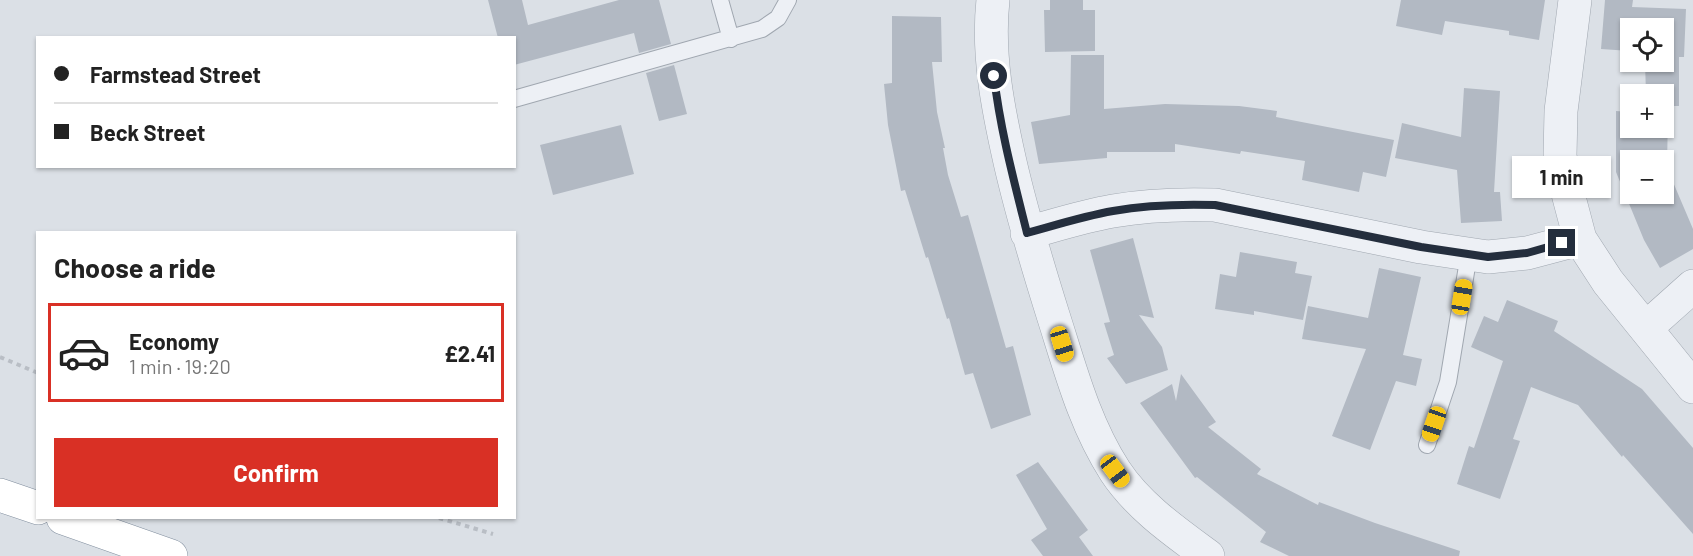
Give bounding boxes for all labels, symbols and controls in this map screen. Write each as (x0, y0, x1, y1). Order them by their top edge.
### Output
map controls (1620, 18, 1674, 204)
button: locate (1620, 18, 1674, 72)
text: Farmstead Street (90, 61, 261, 87)
route start (980, 62, 1007, 89)
button: + (1620, 84, 1674, 138)
text: Beck Street (90, 119, 205, 145)
button: − (1620, 150, 1674, 204)
callout: 1 min (1512, 156, 1612, 198)
text: 1 min (1540, 165, 1583, 189)
route end (1548, 229, 1575, 256)
text: Choose a ride (54, 251, 216, 283)
car (1450, 278, 1474, 316)
car (1048, 324, 1076, 364)
icon: car (57, 326, 111, 380)
text: Economy (129, 328, 219, 354)
text: £2.41 (444, 340, 495, 366)
text: 1 min · 19:20 (129, 354, 231, 378)
car (1420, 404, 1448, 444)
button: Confirm (54, 438, 498, 507)
car (1097, 451, 1133, 491)

